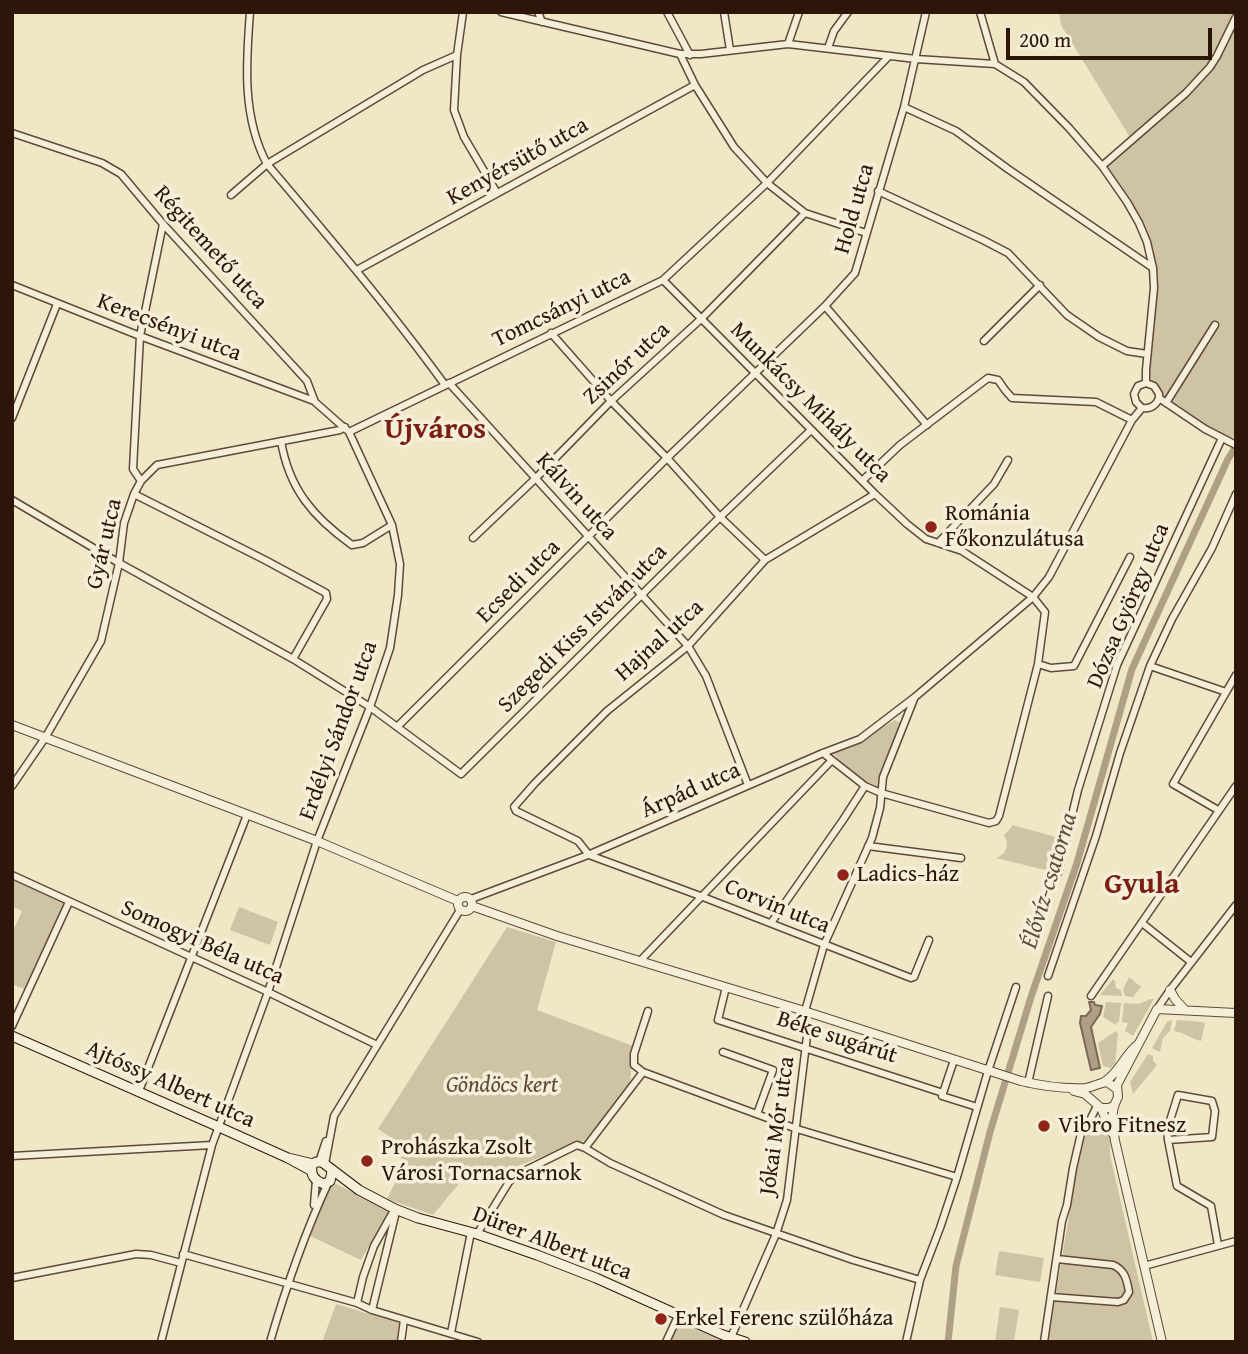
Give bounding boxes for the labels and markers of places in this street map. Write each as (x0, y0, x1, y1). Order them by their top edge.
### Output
place label: Románia Főkonzulátusa (945, 500, 1084, 554)
marker: Románia Főkonzulátusa (923, 519, 939, 535)
place label: Ladics-ház (857, 861, 959, 889)
marker: Ladics-ház (835, 867, 851, 883)
place label: Vibro Fitnesz (1058, 1112, 1186, 1140)
marker: Vibro Fitnesz (1036, 1118, 1052, 1134)
place label: Prohászka Zsolt Városi Tornacsarnok (381, 1134, 581, 1188)
marker: Prohászka Zsolt Városi Tornacsarnok (359, 1153, 375, 1169)
place label: Erkel Ferenc szülőháza (675, 1305, 893, 1333)
marker: Erkel Ferenc szülőháza (653, 1311, 669, 1327)

